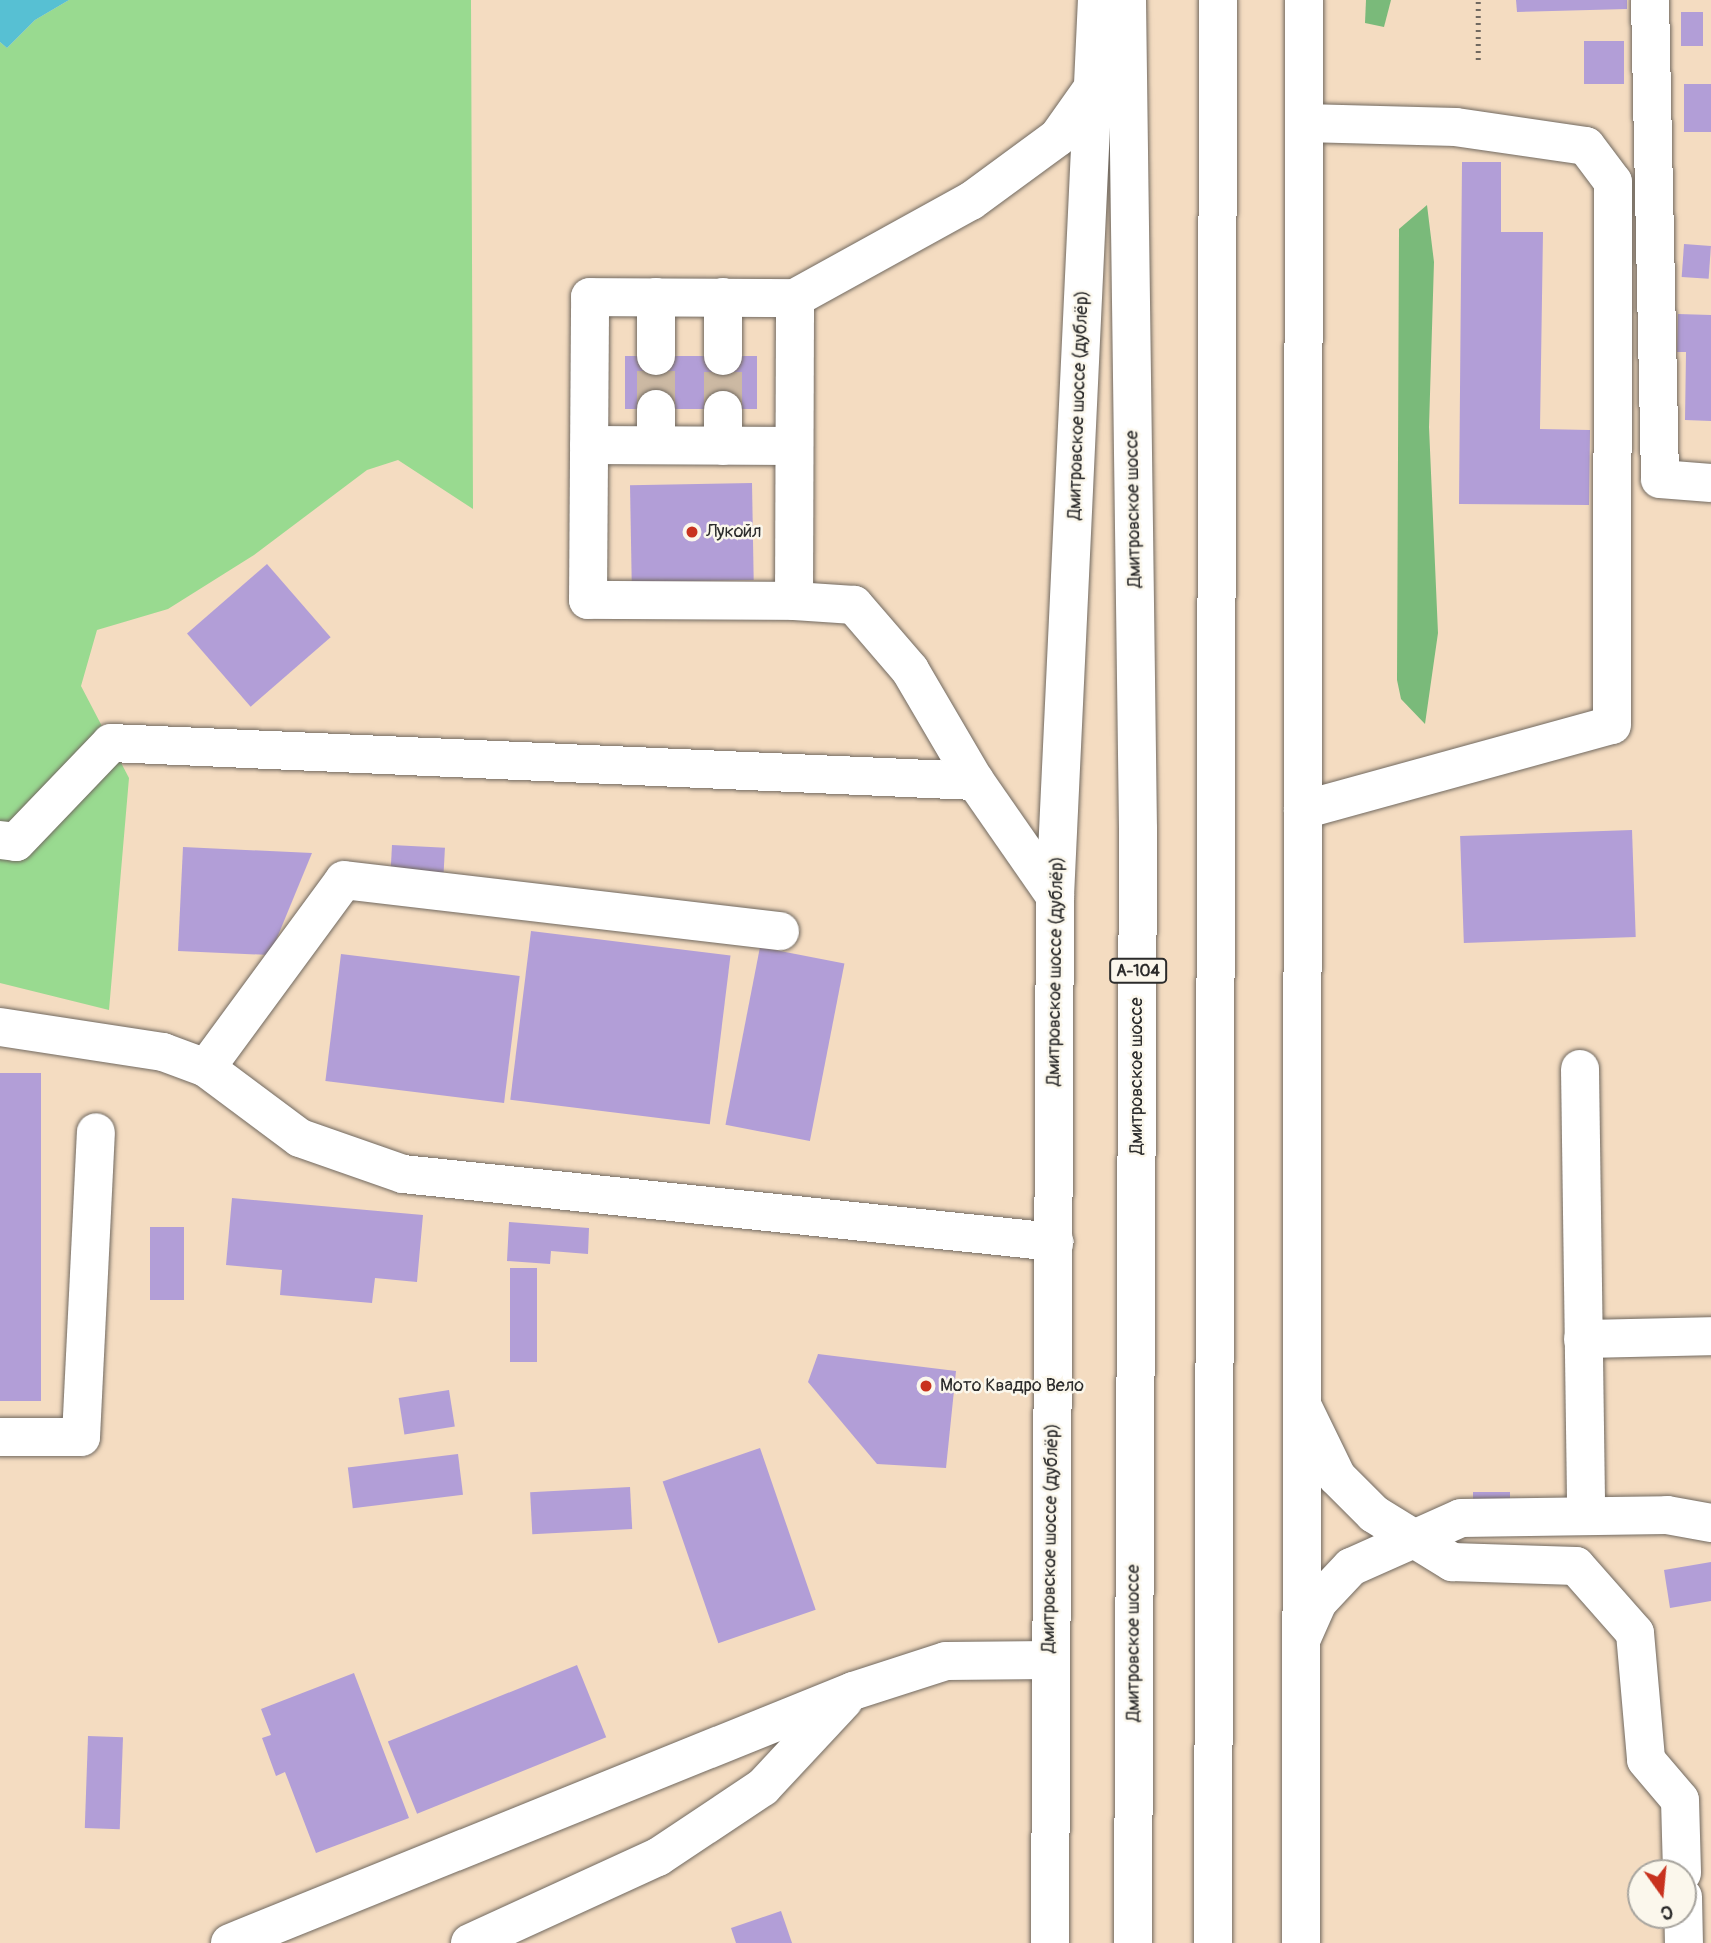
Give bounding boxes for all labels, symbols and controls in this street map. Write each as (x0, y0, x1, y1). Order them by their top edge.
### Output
street label: Дмитровское шоссе (дублёр) (1064, 290, 1094, 520)
street label: Дмитровское шоссе (1122, 430, 1146, 588)
place label: Лукойл (706, 521, 762, 543)
marker: Лукойл (684, 524, 700, 540)
street label: Дмитровское шоссе (дублёр) (1043, 856, 1069, 1086)
road number: А-104 (1108, 959, 1168, 984)
street label: Дмитровское шоссе (1126, 997, 1148, 1155)
place label: Мото Квадро Вело (940, 1375, 1084, 1397)
marker: Мото Квадро Вело (918, 1378, 934, 1394)
street label: Дмитровское шоссе (дублёр) (1038, 1423, 1064, 1653)
street label: Дмитровское шоссе (1123, 1564, 1145, 1722)
north arrow (1627, 1859, 1697, 1929)
text: С (1658, 1899, 1676, 1925)

